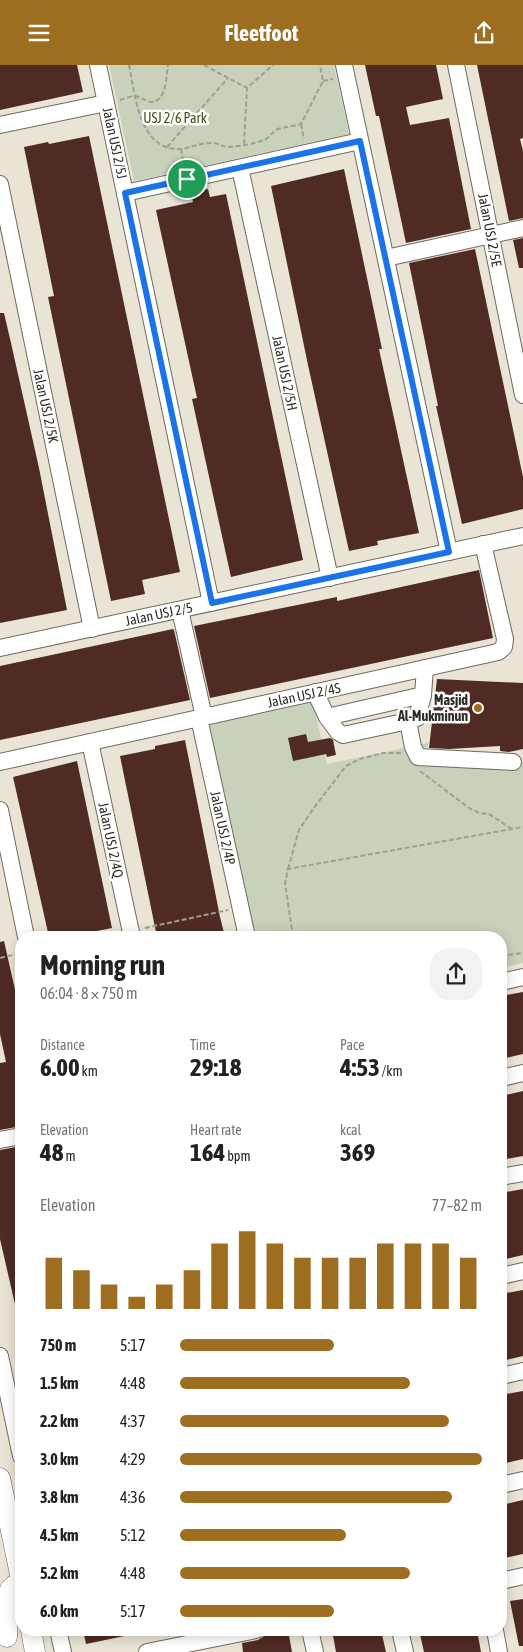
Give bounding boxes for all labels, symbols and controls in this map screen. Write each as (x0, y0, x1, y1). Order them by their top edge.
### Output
icon: menu (25, 19, 53, 47)
icon: share (470, 19, 498, 47)
text: Fleetfoot (225, 20, 298, 46)
street label: Jalan USJ 2/5J (100, 106, 130, 180)
park label: USJ 2/6 Park (143, 110, 207, 126)
pin (166, 158, 208, 200)
icon: arrive (173, 165, 201, 193)
street label: Jalan USJ 2/5E (475, 192, 505, 268)
street label: Jalan USJ 2/5H (269, 334, 301, 412)
street label: Jalan USJ 2/5K (30, 368, 62, 445)
street label: Jalan USJ 2/5 (124, 599, 194, 629)
street label: Jalan USJ 2/4S (266, 679, 342, 711)
place label: Masjid Al-Mukminun (397, 692, 468, 724)
marker: Masjid Al-Mukminun (472, 702, 484, 714)
street label: Jalan USJ 2/4P (207, 790, 239, 867)
street label: Jalan USJ 2/4Q (95, 801, 127, 880)
button: share (430, 948, 482, 1000)
text: Morning run (40, 949, 165, 981)
text: 06:04 · 8 × 750 m (40, 984, 138, 1002)
text: Distance (40, 1037, 85, 1053)
text: Time (190, 1037, 216, 1053)
text: Pace (340, 1037, 365, 1053)
text: 6.00 (40, 1053, 80, 1081)
text: 29:18 (190, 1053, 241, 1081)
text: 4:53 (340, 1053, 380, 1081)
text: km (80, 1063, 98, 1079)
text: /km (380, 1063, 403, 1079)
text: Elevation (40, 1122, 89, 1138)
text: Heart rate (190, 1122, 242, 1138)
text: kcal (340, 1122, 361, 1138)
text: 48 (40, 1138, 64, 1166)
text: 164 (190, 1138, 225, 1166)
text: 369 (340, 1138, 375, 1166)
text: m (64, 1148, 76, 1164)
text: bpm (225, 1148, 251, 1164)
text: Elevation (40, 1196, 95, 1214)
text: 77–82 m (432, 1196, 482, 1214)
text: 750 m (40, 1336, 76, 1354)
text: 5:17 (120, 1336, 145, 1354)
text: 1.5 km (40, 1374, 79, 1392)
text: 4:48 (120, 1374, 145, 1392)
text: 2.2 km (40, 1412, 79, 1430)
text: 4:37 (120, 1412, 145, 1430)
text: 3.0 km (40, 1450, 79, 1468)
text: 4:29 (120, 1450, 145, 1468)
text: 3.8 km (40, 1488, 79, 1506)
text: 4:36 (120, 1488, 145, 1506)
text: 4.5 km (40, 1526, 79, 1544)
text: 5:12 (120, 1526, 145, 1544)
text: 5.2 km (40, 1564, 79, 1582)
text: 4:48 (120, 1564, 145, 1582)
text: 6.0 km (40, 1602, 79, 1620)
text: 5:17 (120, 1602, 145, 1620)

